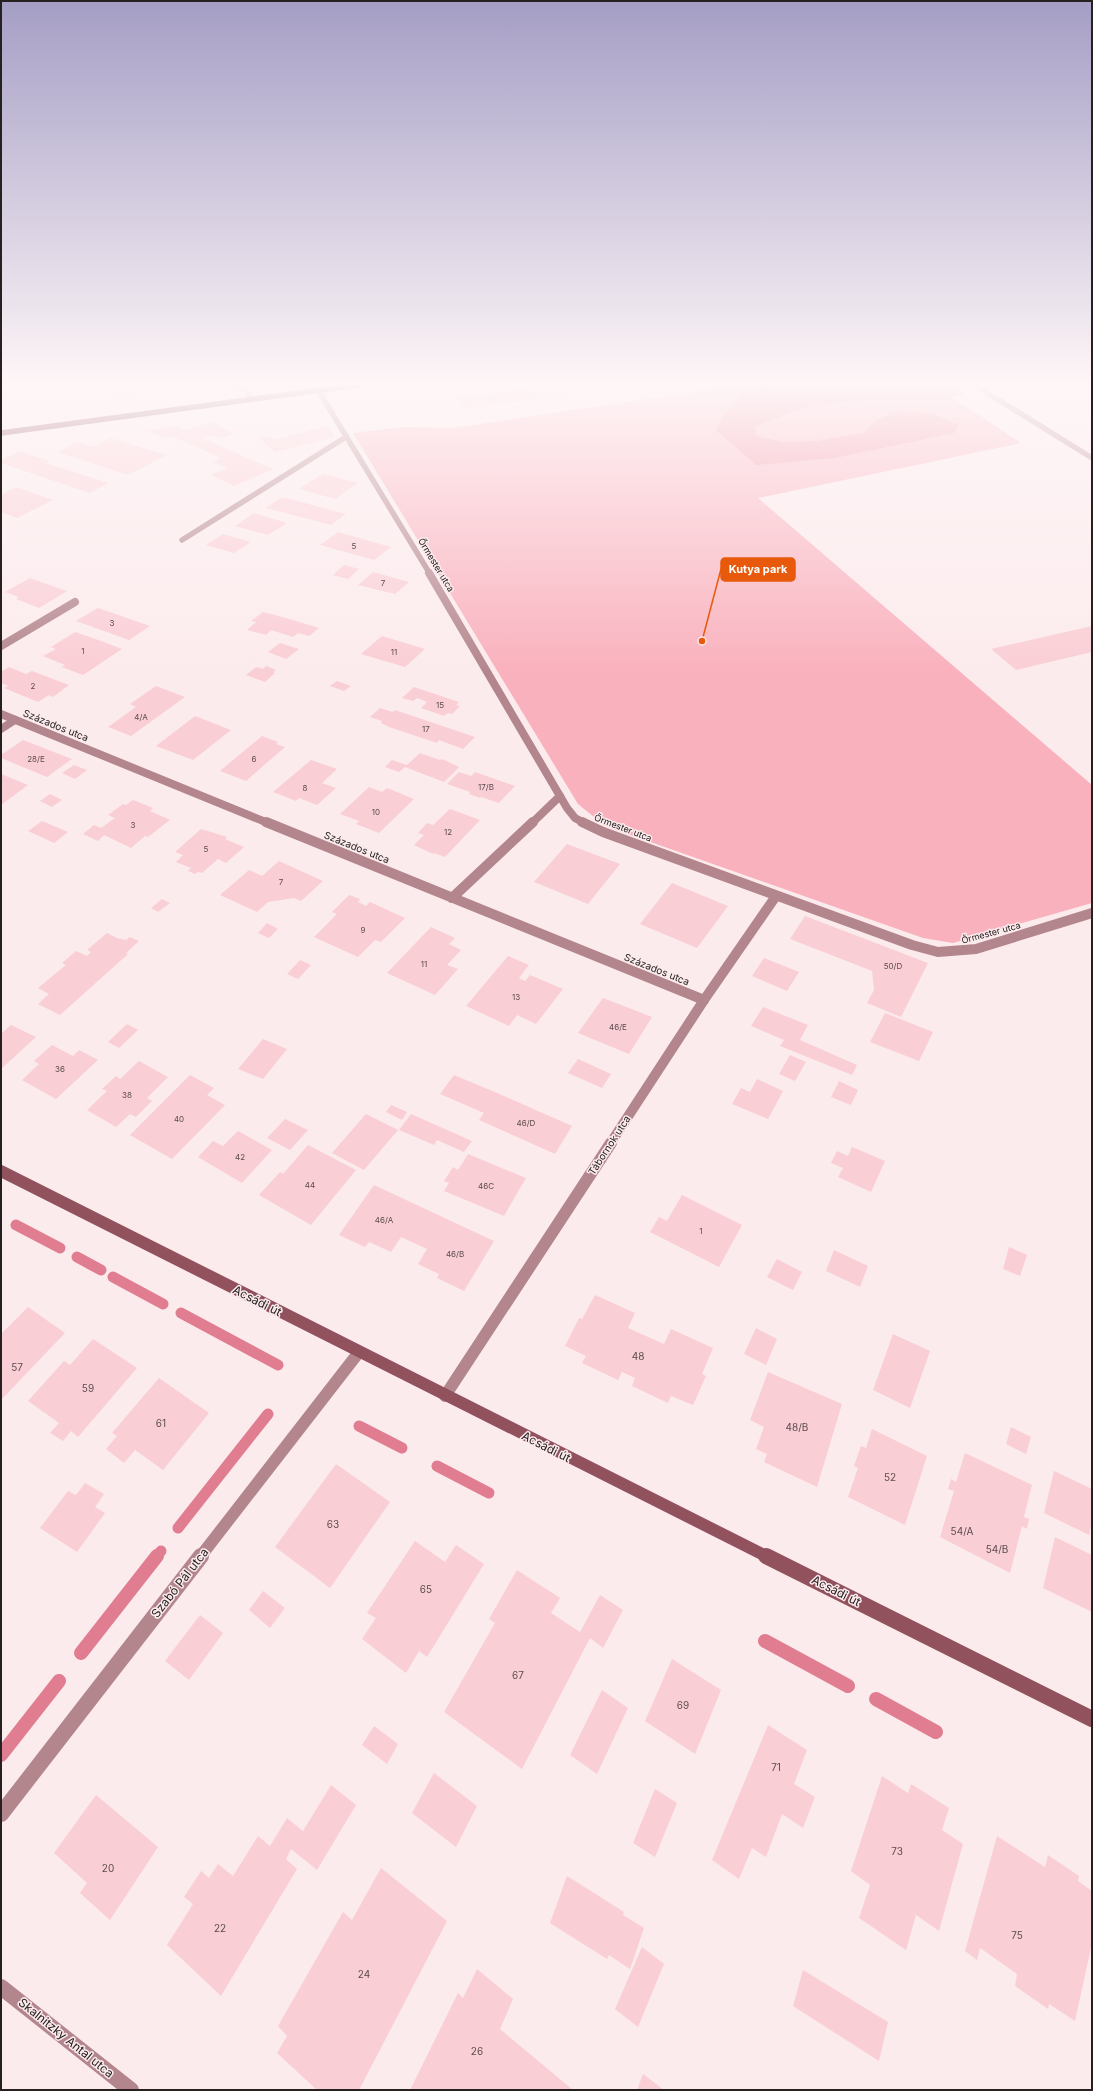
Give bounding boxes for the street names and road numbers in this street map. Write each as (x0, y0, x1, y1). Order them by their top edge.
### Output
street label: Őrmester utca (416, 536, 457, 594)
street label: Százados utca (22, 706, 90, 744)
street label: Őrmester utca (593, 812, 654, 844)
street label: Százados utca (323, 828, 391, 866)
street label: Őrmester utca (960, 919, 1022, 946)
street label: Százados utca (623, 950, 691, 988)
street label: Tábornok utca (585, 1113, 633, 1177)
street label: Acsádi út (230, 1282, 284, 1319)
street label: Acsádi út (519, 1428, 573, 1465)
street label: Szabó Pál utca (148, 1545, 211, 1621)
street label: Acsádi út (809, 1572, 863, 1609)
street label: Skalnitzky Antal utca (16, 1995, 117, 2081)

